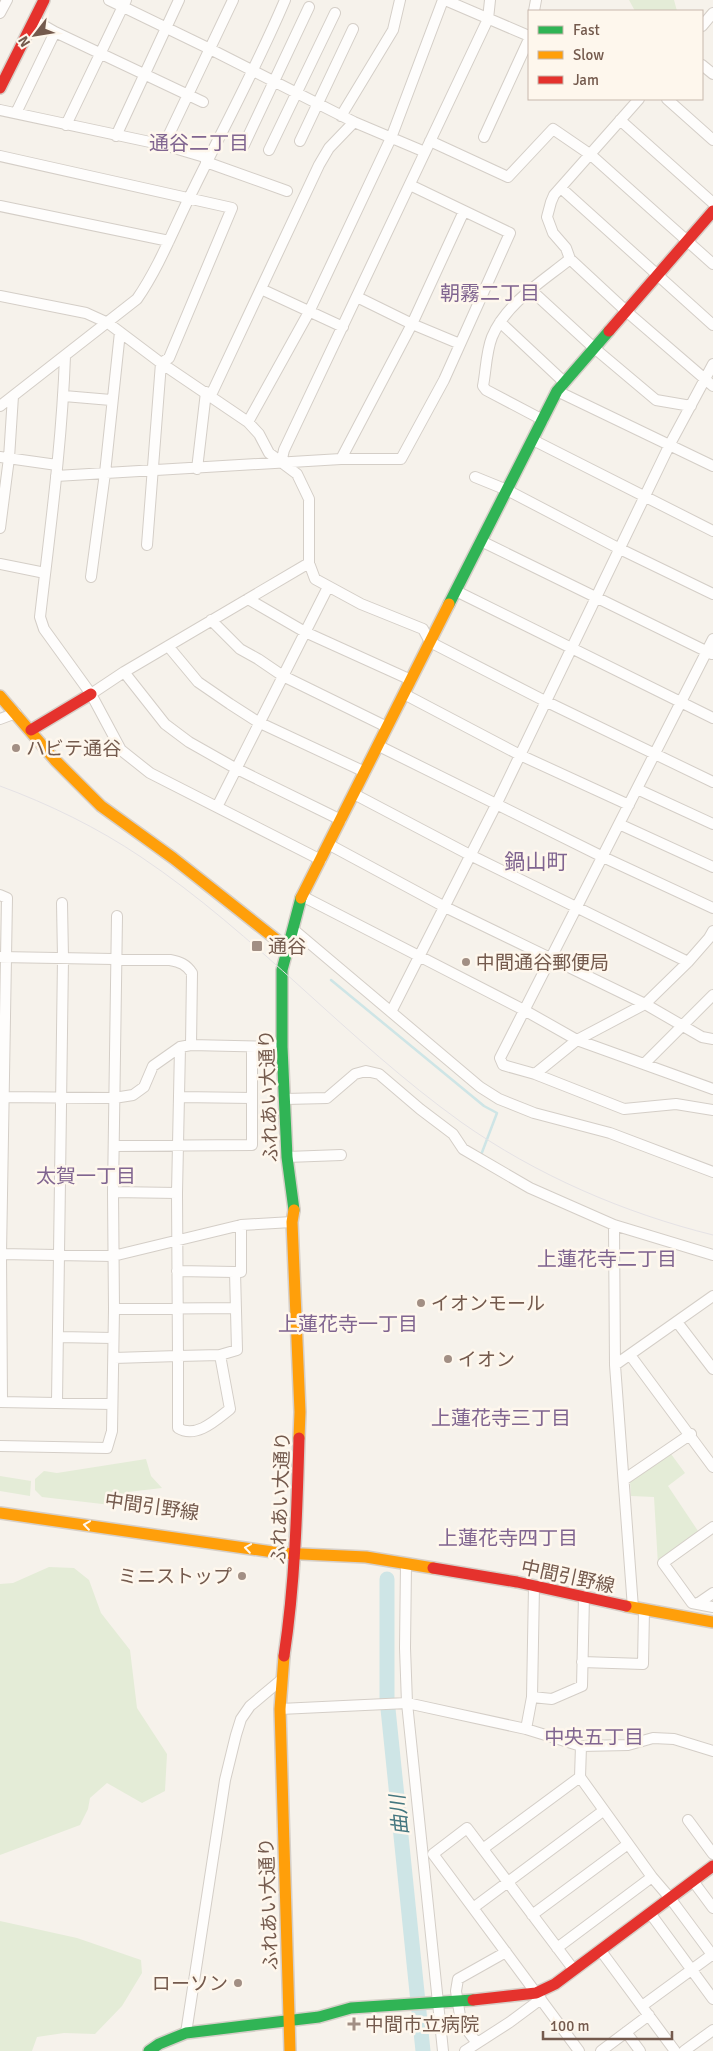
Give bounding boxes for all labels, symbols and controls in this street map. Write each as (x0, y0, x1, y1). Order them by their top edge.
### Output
north arrow (10, 10, 60, 60)
legend (528, 10, 703, 100)
text: Fast (573, 21, 600, 39)
text: N (14, 33, 34, 50)
text: Slow (573, 46, 604, 64)
text: Jam (573, 71, 599, 89)
district label: 通谷二丁目 (149, 131, 249, 156)
district label: 朝霧二丁目 (440, 281, 540, 306)
place label: ハビテ通谷 (26, 737, 121, 761)
marker: ハビテ通谷 (10, 742, 22, 754)
district label: 鍋山町 (505, 849, 568, 875)
place label: 通谷 (268, 935, 306, 959)
marker: 通谷 (250, 939, 264, 953)
place label: 中間通谷郵便局 (476, 951, 609, 975)
marker: 中間通谷郵便局 (460, 956, 472, 968)
street label: ふれあい大通り (255, 1029, 283, 1163)
district label: 太賀一丁目 (36, 1164, 136, 1189)
district label: 上蓮花寺二丁目 (537, 1247, 677, 1272)
place label: イオンモール (431, 1292, 545, 1316)
marker: イオンモール (415, 1297, 427, 1309)
district label: 上蓮花寺一丁目 (278, 1312, 418, 1337)
place label: イオン (458, 1348, 515, 1372)
marker: イオン (442, 1353, 454, 1365)
district label: 上蓮花寺三丁目 (431, 1406, 571, 1431)
street label: ふれあい大通り (267, 1431, 295, 1565)
street label: 中間引野線 (103, 1488, 201, 1525)
one-way arrow (82, 1520, 90, 1531)
district label: 上蓮花寺四丁目 (438, 1526, 578, 1551)
one-way arrow (243, 1543, 251, 1554)
street label: 中間引野線 (519, 1555, 617, 1599)
place label: ミニストップ (118, 1565, 232, 1589)
marker: ミニストップ (236, 1570, 248, 1582)
district label: 中央五丁目 (544, 1725, 644, 1750)
water label: 曲川 (385, 1792, 414, 1836)
street label: ふれあい大通り (255, 1837, 283, 1971)
place label: ローソン (152, 1972, 228, 1996)
marker: ローソン (232, 1977, 244, 1989)
scale bar (543, 2008, 672, 2040)
place label: 中間市立病院 (365, 2013, 479, 2037)
marker: 中間市立病院 (347, 2017, 361, 2031)
text: 100 m (550, 2017, 590, 2035)

